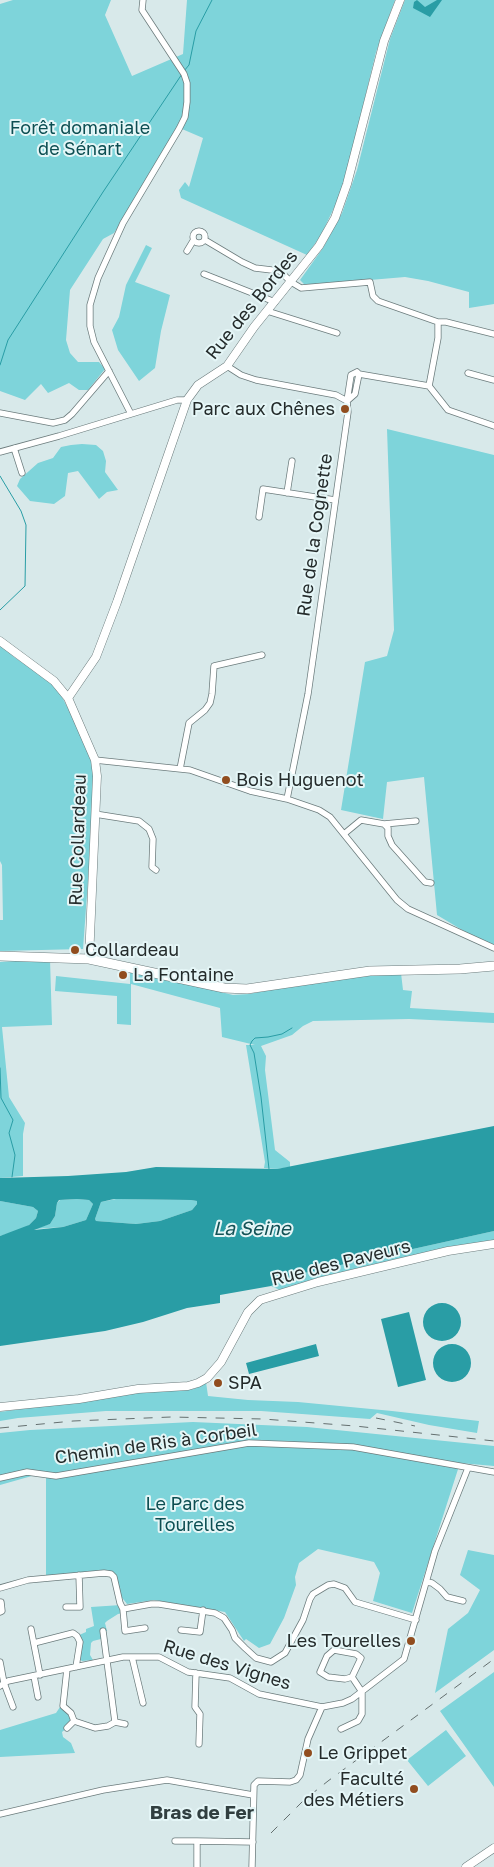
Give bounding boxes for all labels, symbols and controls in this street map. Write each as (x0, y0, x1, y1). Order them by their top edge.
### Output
park label: Forêt domaniale de Sénart (10, 117, 150, 160)
street label: Rue des Bordes (201, 246, 303, 364)
place label: Parc aux Chênes (192, 398, 335, 420)
marker: Parc aux Chênes (339, 403, 351, 415)
street label: Rue de la Cognette (293, 452, 337, 618)
place label: Bois Huguenot (236, 769, 364, 791)
street label: Rue Collardeau (65, 774, 91, 906)
marker: Bois Huguenot (220, 774, 232, 786)
place label: Collardeau (85, 939, 179, 961)
marker: Collardeau (69, 944, 81, 956)
place label: La Fontaine (133, 964, 234, 986)
marker: La Fontaine (117, 969, 129, 981)
water label: La Seine (213, 1218, 291, 1240)
street label: Rue des Paveurs (269, 1235, 413, 1291)
place label: SPA (228, 1372, 262, 1394)
marker: SPA (212, 1377, 224, 1389)
street label: Chemin de Ris à Corbeil (53, 1419, 259, 1469)
park label: Le Parc des Tourelles (146, 1493, 244, 1536)
place label: Les Tourelles (287, 1630, 401, 1652)
street label: Rue des Vignes (161, 1635, 293, 1695)
marker: Les Tourelles (405, 1635, 417, 1647)
place label: Le Grippet (318, 1742, 407, 1764)
marker: Le Grippet (302, 1747, 314, 1759)
place label: Faculté des Métiers (304, 1768, 404, 1810)
marker: Faculté des Métiers (408, 1783, 420, 1795)
district label: Bras de Fer (150, 1802, 254, 1824)

